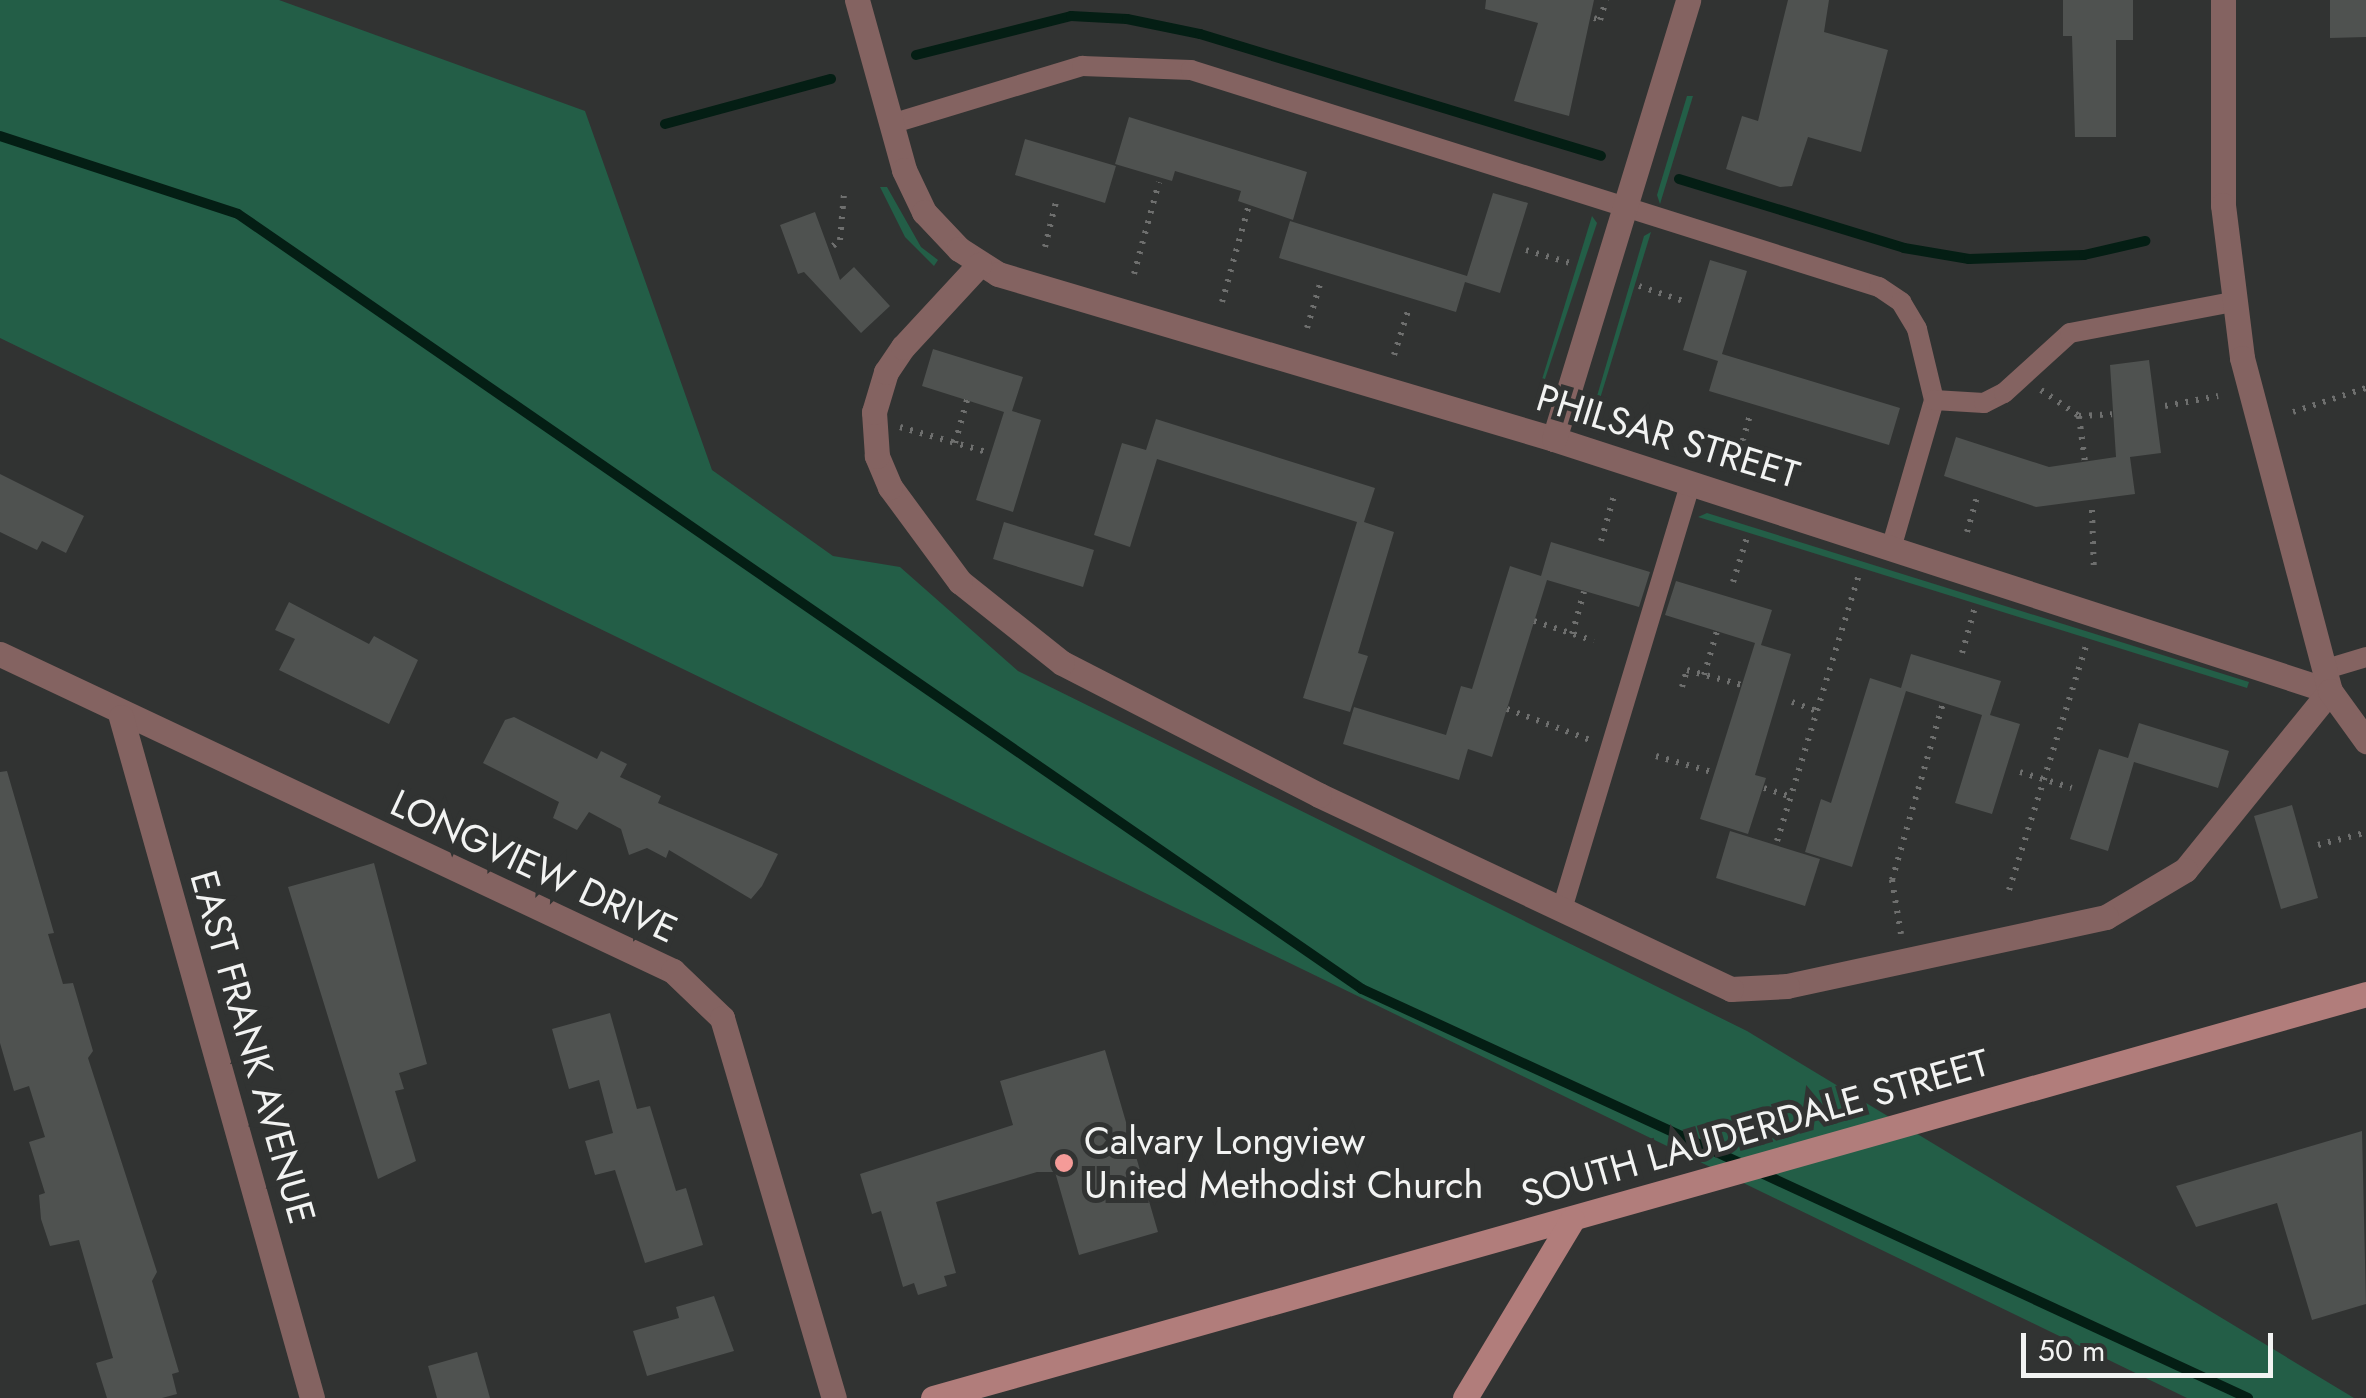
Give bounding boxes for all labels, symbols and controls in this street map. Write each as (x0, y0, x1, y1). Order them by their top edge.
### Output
street label: PHILSAR STREET (1531, 374, 1805, 498)
street label: LONGVIEW DRIVE (384, 780, 684, 952)
street label: EAST FRANK AVENUE (181, 865, 325, 1229)
street label: SOUTH LAUDERDALE STREET (1516, 1039, 1994, 1217)
place label: Calvary Longview United Methodist Church (1084, 1118, 1483, 1208)
marker: Calvary Longview United Methodist Church (1053, 1152, 1075, 1174)
scale bar (2026, 1313, 2278, 1375)
text: 50 m (2038, 1329, 2105, 1372)

